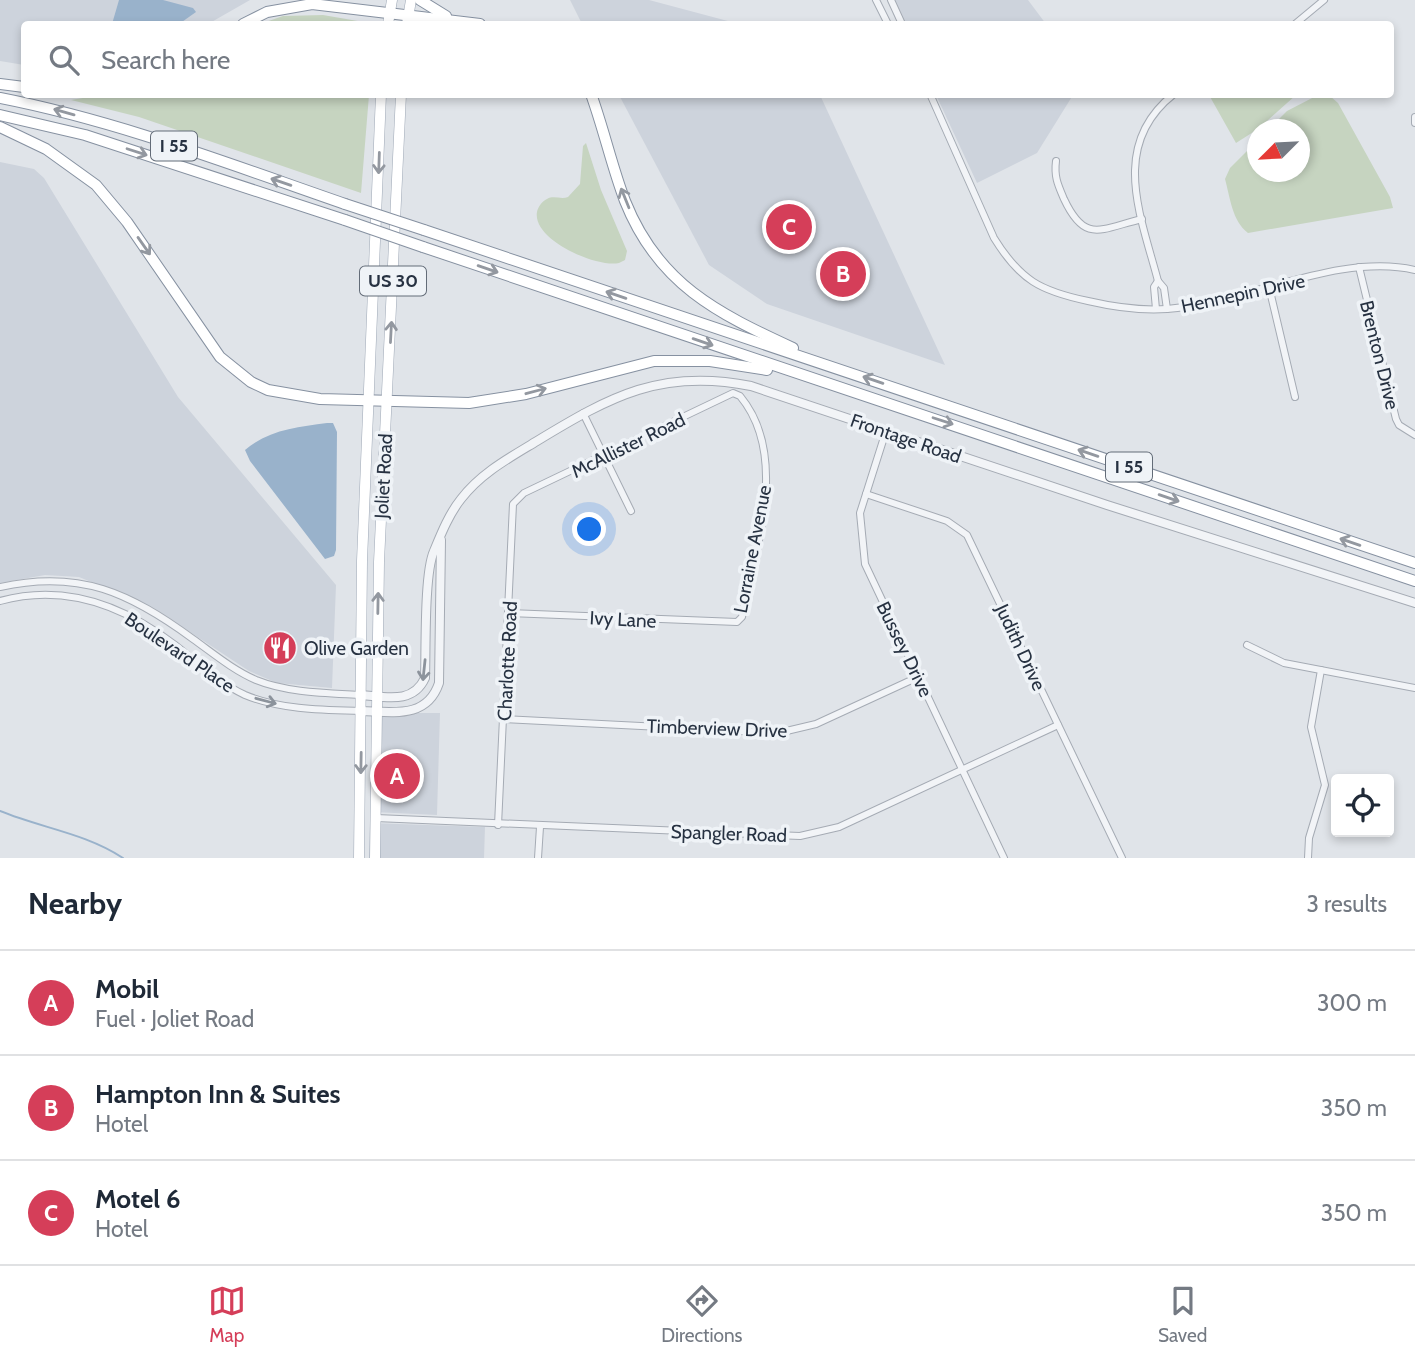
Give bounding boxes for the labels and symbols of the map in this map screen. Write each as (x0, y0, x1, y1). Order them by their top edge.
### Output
one-way arrow (54, 105, 76, 118)
north arrow (1247, 119, 1310, 182)
road number: I 55 (151, 132, 197, 160)
one-way arrow (125, 146, 147, 159)
one-way arrow (372, 151, 385, 174)
one-way arrow (270, 175, 292, 187)
one-way arrow (617, 188, 630, 209)
pin: C (766, 201, 812, 253)
one-way arrow (137, 236, 151, 256)
pin: B (820, 248, 866, 300)
one-way arrow (477, 263, 499, 276)
road number: US 30 (360, 267, 426, 296)
street label: Hennepin Drive (1179, 269, 1307, 318)
one-way arrow (605, 288, 627, 301)
street label: Brenton Drive (1355, 298, 1404, 412)
one-way arrow (384, 320, 397, 343)
one-way arrow (692, 337, 714, 349)
one-way arrow (862, 373, 884, 386)
one-way arrow (525, 384, 547, 397)
street label: McAllister Road (568, 408, 689, 483)
street label: Frontage Road (847, 409, 964, 468)
one-way arrow (931, 416, 953, 428)
street label: Joliet Road (370, 433, 397, 520)
one-way arrow (1078, 446, 1100, 458)
road number: I 55 (1106, 452, 1152, 481)
street label: Lorraine Avenue (729, 483, 776, 615)
one-way arrow (1158, 493, 1180, 505)
your location (572, 512, 606, 546)
one-way arrow (1340, 535, 1362, 547)
one-way arrow (371, 592, 385, 615)
street label: Bussey Drive (872, 598, 938, 701)
street label: Judith Drive (990, 599, 1051, 694)
street label: Charlotte Road (493, 601, 522, 721)
street label: Ivy Lane (589, 606, 657, 633)
street label: Boulevard Place (121, 607, 239, 698)
restaurant icon: Olive Garden (261, 629, 299, 667)
place label: Olive Garden (304, 637, 409, 660)
one-way arrow (417, 658, 430, 681)
one-way arrow (255, 696, 277, 709)
street label: Timberview Drive (646, 715, 788, 742)
pin: A (374, 750, 420, 802)
one-way arrow (354, 751, 368, 774)
street label: Spangler Road (670, 820, 788, 847)

